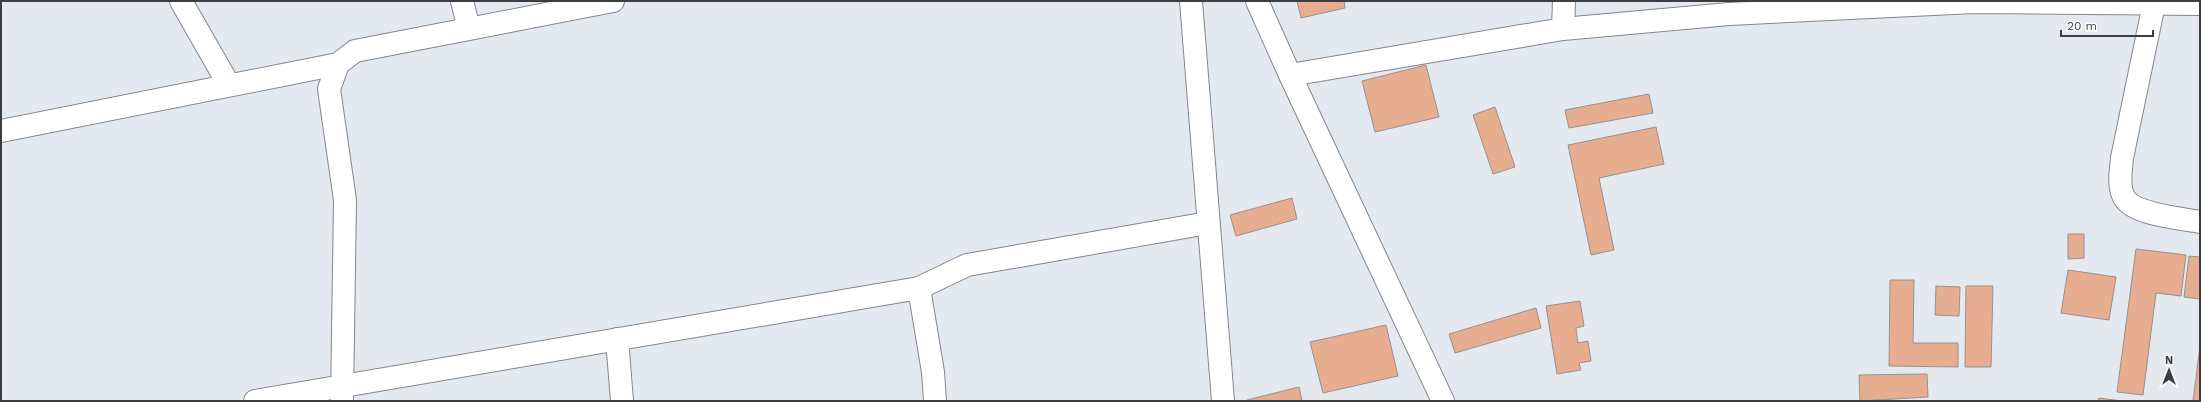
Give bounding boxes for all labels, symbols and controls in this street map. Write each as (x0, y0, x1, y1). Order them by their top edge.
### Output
scale bar (2061, 12, 2153, 38)
text: 20 m (2067, 19, 2097, 33)
north arrow (2149, 350, 2189, 390)
text: N (2165, 354, 2173, 367)

